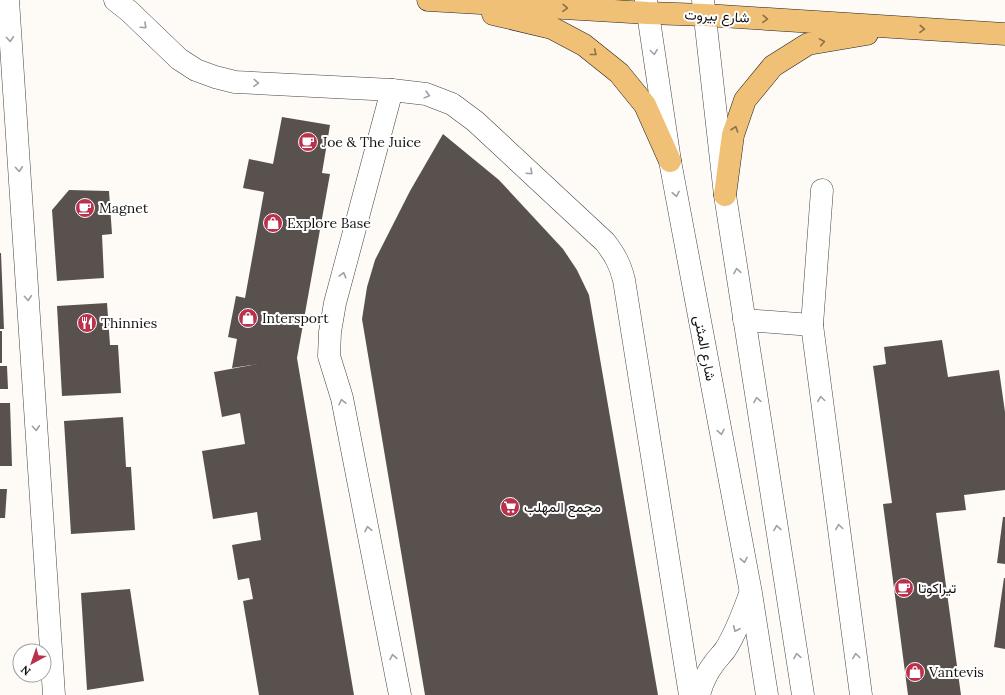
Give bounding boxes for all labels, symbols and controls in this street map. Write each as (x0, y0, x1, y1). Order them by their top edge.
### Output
one-way arrow (562, 4, 568, 13)
street label: شارع بيروت (684, 5, 750, 29)
one-way arrow (762, 14, 768, 23)
one-way arrow (139, 21, 147, 29)
one-way arrow (919, 25, 926, 34)
one-way arrow (6, 36, 15, 42)
one-way arrow (819, 38, 825, 47)
one-way arrow (590, 48, 597, 55)
one-way arrow (649, 49, 658, 55)
one-way arrow (253, 79, 259, 88)
one-way arrow (424, 91, 430, 99)
one-way arrow (730, 125, 739, 132)
cafe icon: Joe & The Juice (297, 131, 319, 153)
place label: Joe & The Juice (321, 133, 422, 151)
one-way arrow (15, 166, 24, 172)
one-way arrow (525, 167, 533, 175)
one-way arrow (671, 191, 680, 197)
cafe icon: Magnet (74, 197, 96, 219)
place label: Magnet (99, 199, 149, 217)
shop icon: Explore Base (262, 212, 284, 234)
place label: Explore Base (287, 214, 371, 232)
one-way arrow (733, 268, 742, 274)
one-way arrow (338, 272, 347, 279)
one-way arrow (23, 295, 32, 301)
shop icon: Intersport (237, 307, 259, 329)
place label: Intersport (262, 309, 329, 327)
restaurant icon: Thinnies (76, 312, 98, 334)
place label: Thinnies (101, 314, 157, 332)
street label: شارع المثنى (688, 314, 720, 383)
one-way arrow (753, 396, 762, 403)
one-way arrow (817, 396, 826, 402)
one-way arrow (339, 399, 347, 405)
one-way arrow (32, 425, 41, 431)
one-way arrow (716, 429, 724, 435)
supermarket icon: مجمع المهلب (499, 496, 521, 518)
place label: مجمع المهلب (524, 498, 601, 518)
one-way arrow (835, 524, 844, 531)
one-way arrow (773, 525, 782, 531)
one-way arrow (364, 526, 372, 532)
one-way arrow (740, 556, 748, 563)
cafe icon: تيراكوتا (893, 577, 915, 599)
place label: تيراكوتا (918, 579, 956, 597)
one-way arrow (733, 624, 741, 632)
north arrow (12, 643, 52, 683)
one-way arrow (793, 653, 802, 660)
one-way arrow (852, 653, 861, 659)
one-way arrow (389, 654, 397, 660)
shop icon: Vantevis (904, 661, 926, 683)
text: N (17, 662, 33, 679)
place label: Vantevis (928, 663, 984, 681)

